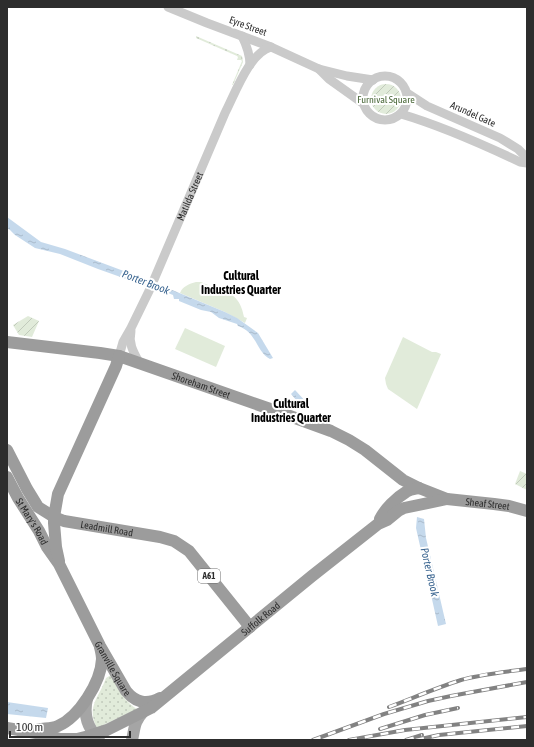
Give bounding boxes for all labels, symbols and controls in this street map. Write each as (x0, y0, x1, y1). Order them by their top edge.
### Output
street label: Eyre Street (228, 14, 268, 38)
park label: Furnival Square (357, 94, 415, 105)
street label: Arundel Gate (449, 99, 498, 129)
street label: Matilda Street (174, 170, 205, 222)
water label: Porter Brook (121, 267, 171, 297)
district label: Cultural Industries Quarter (201, 269, 281, 297)
street label: Shoreham Street (170, 369, 232, 400)
district label: Cultural Industries Quarter (251, 397, 331, 425)
street label: St Mary's Road (14, 496, 50, 547)
street label: Sheaf Street (465, 496, 510, 512)
street label: Leadmill Road (80, 518, 134, 538)
water label: Porter Brook (419, 546, 441, 598)
road number: A61 (198, 569, 220, 583)
street label: Suffolk Road (239, 599, 282, 637)
street label: Granville Square (93, 639, 133, 698)
scale bar (10, 713, 130, 739)
text: 100 m (16, 720, 43, 734)

